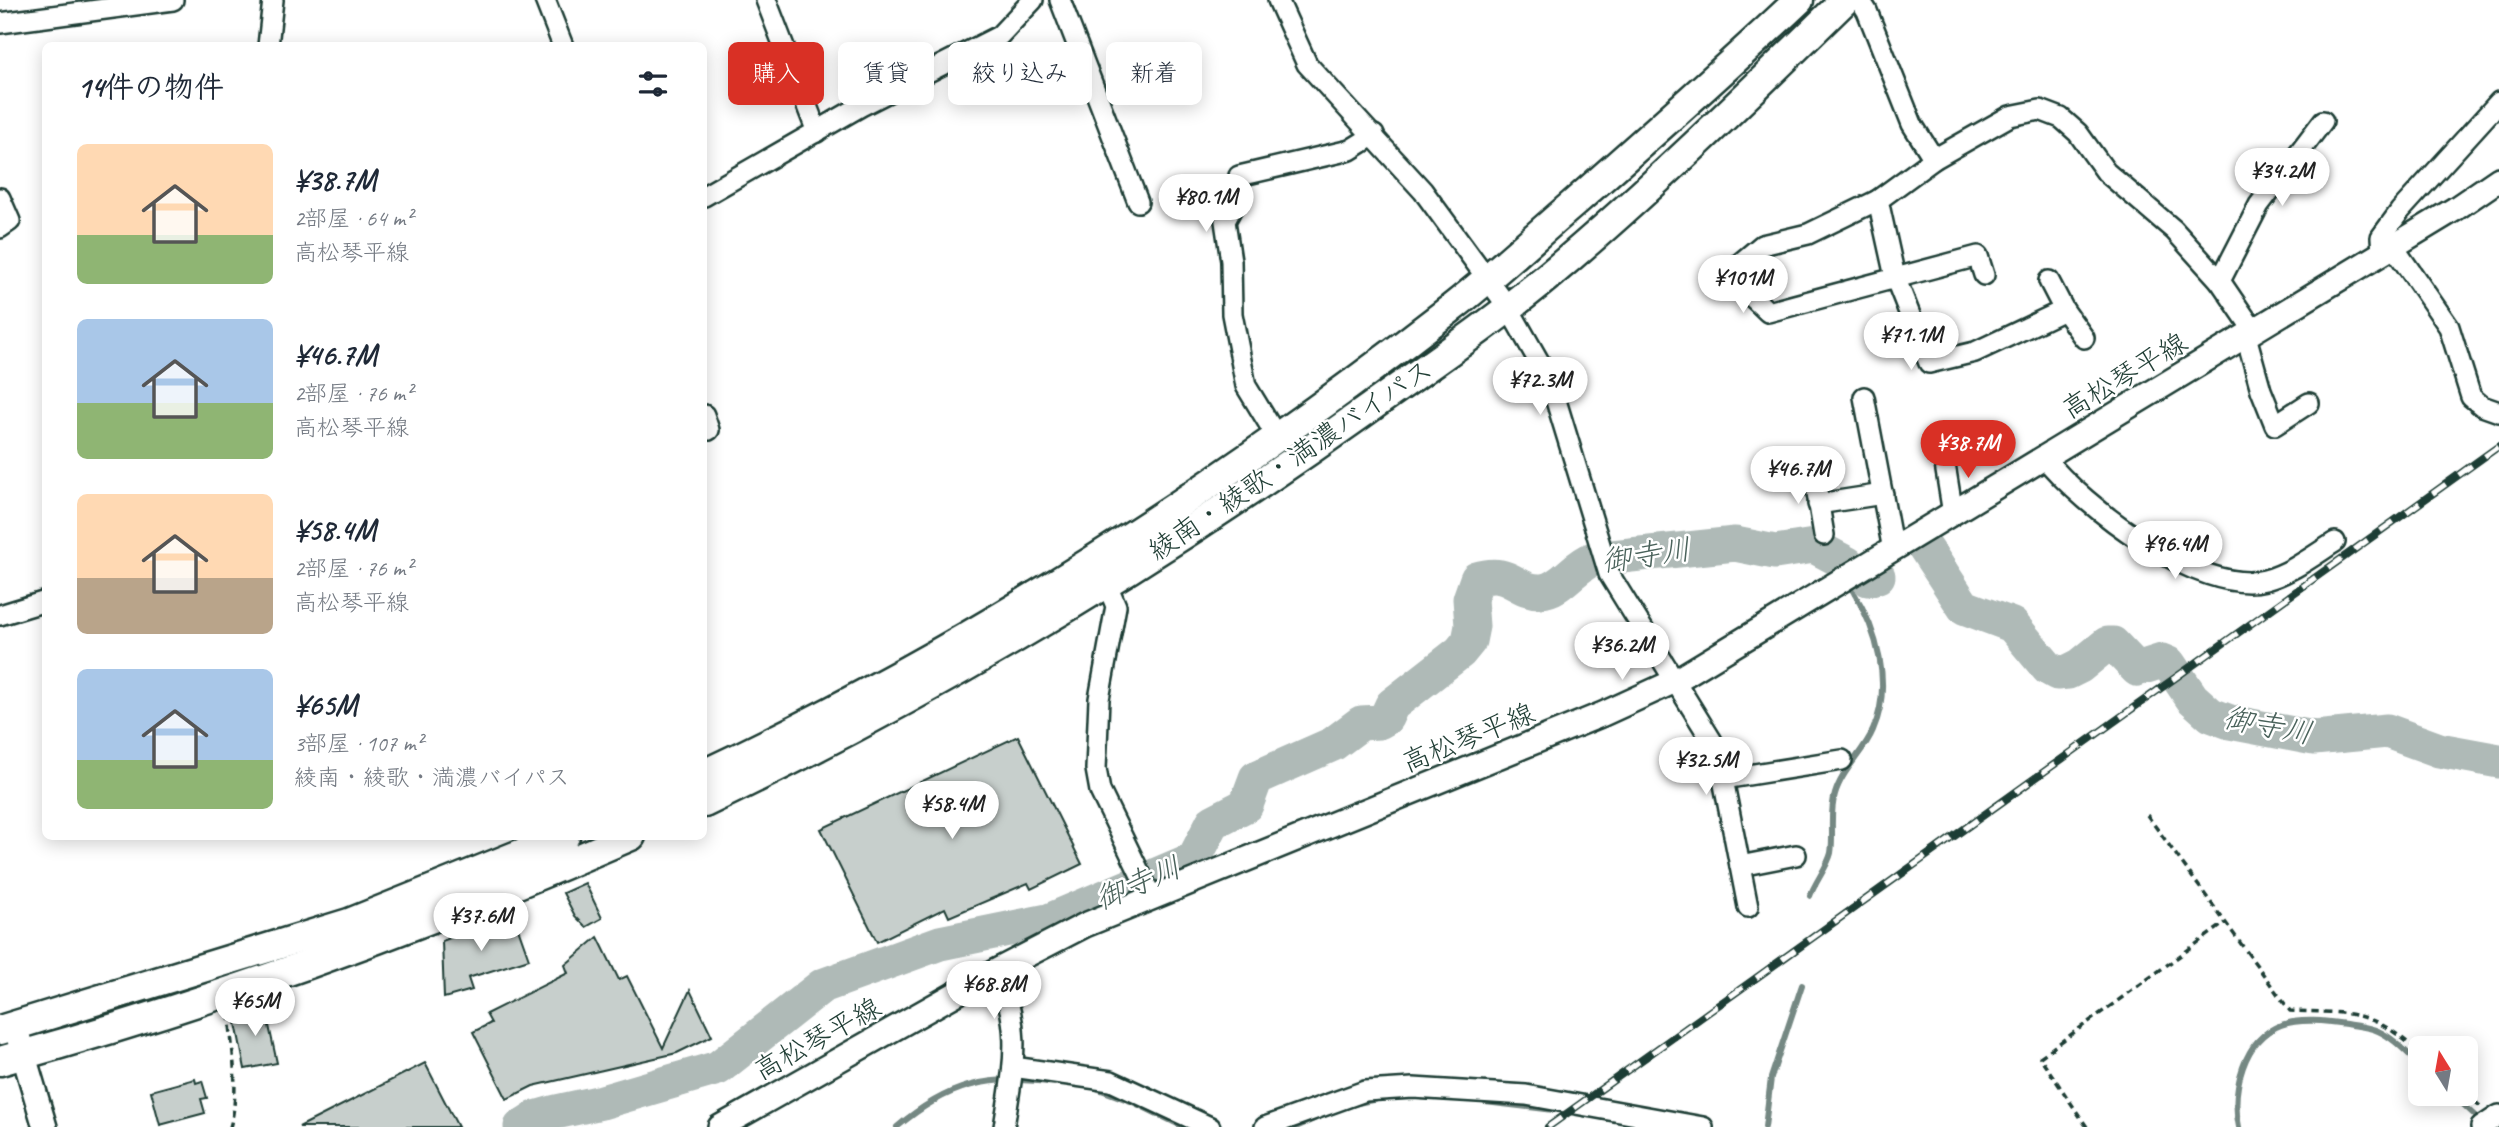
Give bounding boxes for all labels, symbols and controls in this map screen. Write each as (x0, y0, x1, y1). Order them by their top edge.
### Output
chip: 購入 (728, 42, 824, 105)
chip: 賃貸 (838, 42, 934, 105)
chip: 絞り込み (948, 42, 1092, 105)
chip: 新着 (1106, 42, 1202, 105)
icon: filters (634, 65, 672, 103)
text: 14件の物件 (77, 68, 224, 106)
pin: ¥34.2M (2225, 148, 2339, 208)
text: ¥34.2M (2251, 156, 2313, 185)
text: ¥38.7M (294, 161, 376, 199)
icon: home (133, 172, 217, 256)
pin: ¥80.1M (1149, 174, 1263, 234)
text: ¥80.1M (1175, 182, 1237, 211)
text: 2部屋 · 64 m² (294, 204, 412, 233)
text: 高松琴平線 (294, 238, 409, 267)
pin: ¥101M (1694, 256, 1792, 315)
text: ¥101M (1714, 263, 1772, 292)
pin: ¥71.1M (1854, 312, 1968, 372)
text: ¥71.1M (1880, 320, 1942, 349)
street label: 高松琴平線 (2055, 324, 2193, 426)
text: ¥46.7M (294, 336, 376, 374)
icon: home (133, 347, 217, 431)
street label: 綾南・綾歌・満濃バイパス (1141, 351, 1439, 568)
pin: ¥72.3M (1483, 358, 1597, 417)
text: ¥72.3M (1509, 365, 1571, 394)
text: 2部屋 · 76 m² (294, 379, 412, 408)
text: 高松琴平線 (294, 413, 409, 442)
pin: ¥38.7M (1911, 420, 2025, 480)
text: ¥38.7M (1937, 428, 1999, 457)
pin: ¥46.7M (1741, 447, 1855, 506)
text: ¥46.7M (1766, 454, 1830, 483)
text: ¥58.4M (294, 511, 375, 549)
icon: home (133, 522, 217, 606)
pin: ¥96.4M (2118, 522, 2232, 581)
text: ¥96.4M (2144, 529, 2206, 558)
water label: 御寺川 (1599, 530, 1693, 580)
text: 2部屋 · 76 m² (294, 554, 412, 583)
text: 高松琴平線 (294, 588, 409, 617)
pin: ¥36.2M (1565, 622, 1679, 682)
text: ¥36.2M (1590, 630, 1654, 659)
text: ¥65M (294, 686, 357, 724)
street label: 高松琴平線 (1397, 695, 1540, 780)
icon: home (133, 697, 217, 781)
water label: 御寺川 (2220, 698, 2316, 752)
text: 3部屋 · 107 m² (294, 729, 423, 758)
pin: ¥32.5M (1649, 738, 1763, 797)
text: ¥32.5M (1675, 745, 1737, 774)
text: 綾南・綾歌・満濃バイパス (294, 763, 570, 792)
pin: ¥58.4M (895, 782, 1009, 841)
text: ¥58.4M (921, 789, 983, 818)
water label: 御寺川 (1089, 848, 1187, 918)
pin: ¥37.6M (424, 894, 538, 953)
text: ¥37.6M (449, 901, 513, 930)
pin: ¥68.8M (937, 962, 1051, 1021)
text: ¥68.8M (962, 969, 1026, 998)
pin: ¥65M (214, 978, 296, 1038)
text: ¥65M (231, 986, 279, 1015)
street label: 高松琴平線 (748, 989, 887, 1088)
north arrow (2408, 1036, 2478, 1106)
map controls (2408, 1036, 2478, 1106)

